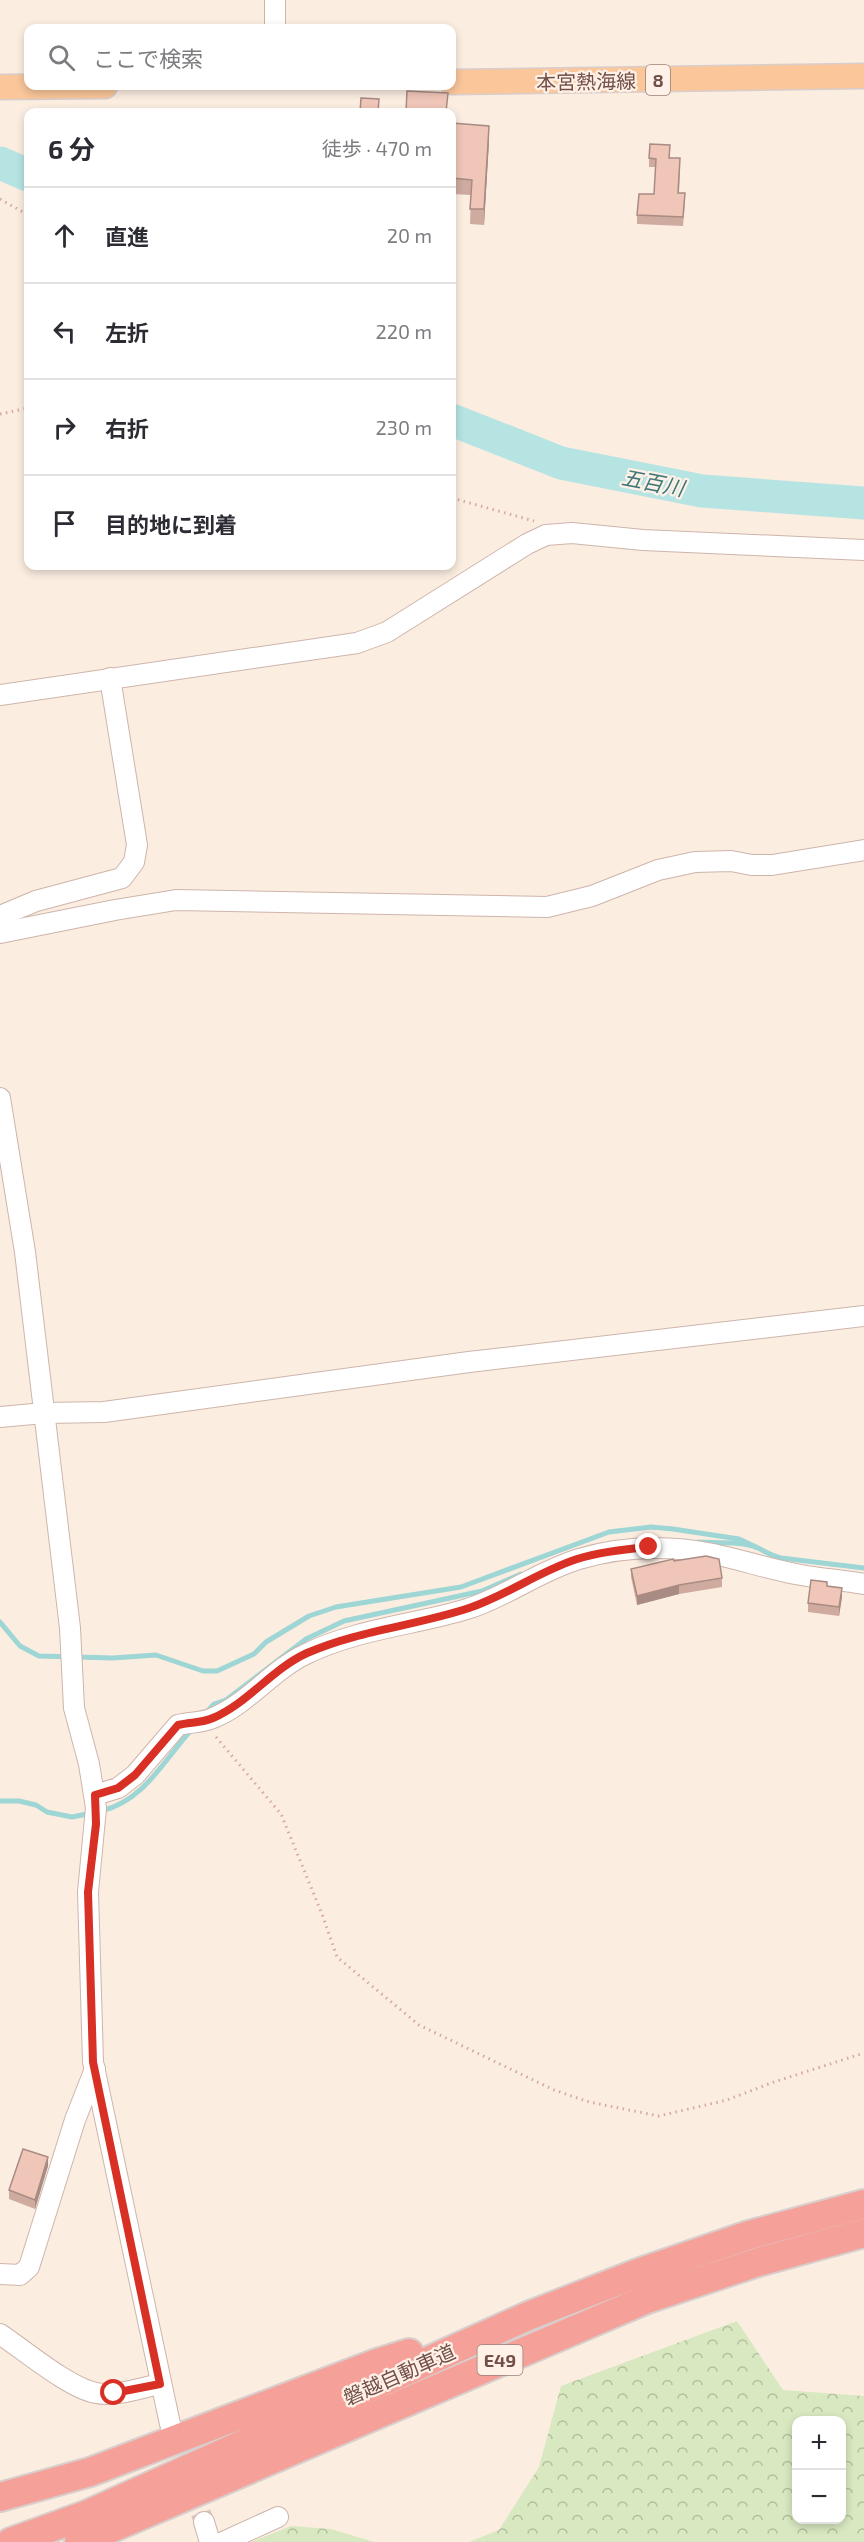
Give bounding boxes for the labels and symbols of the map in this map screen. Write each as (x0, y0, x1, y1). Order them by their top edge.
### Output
road number: 8 (646, 65, 670, 95)
street label: 本宮熱海線 (536, 68, 636, 94)
water label: 五百川 (620, 464, 688, 501)
route end (635, 1533, 661, 1559)
street label: 磐越自動車道 (339, 2339, 459, 2409)
road number: E49 (478, 2345, 522, 2375)
route start (100, 2379, 126, 2405)

